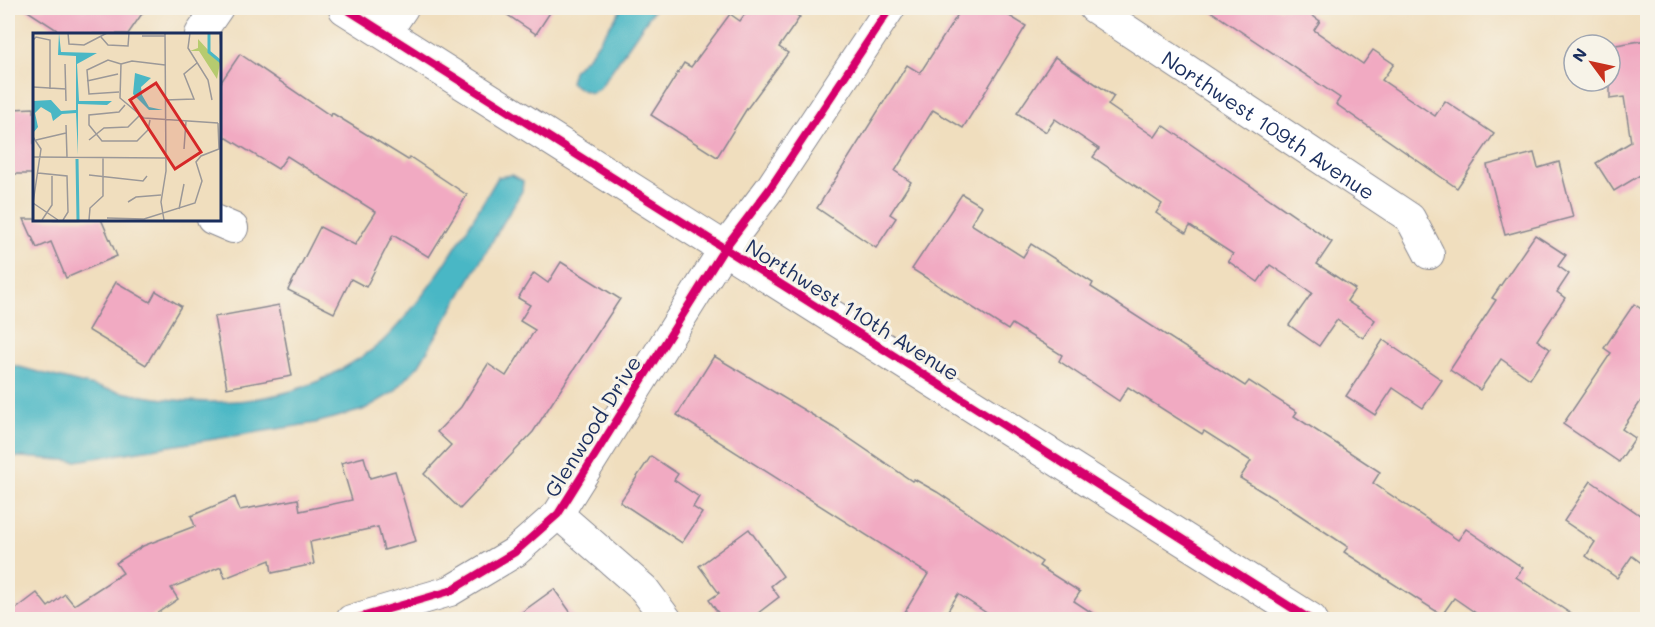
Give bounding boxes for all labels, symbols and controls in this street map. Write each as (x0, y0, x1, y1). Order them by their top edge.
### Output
inset map (33, 33, 220, 220)
north arrow (1562, 33, 1622, 93)
street label: Northwest 109th Avenue (1157, 44, 1381, 205)
text: N (1567, 44, 1591, 65)
street label: Northwest 110th Avenue (741, 232, 965, 386)
street label: Glenwood Drive (538, 350, 646, 502)

